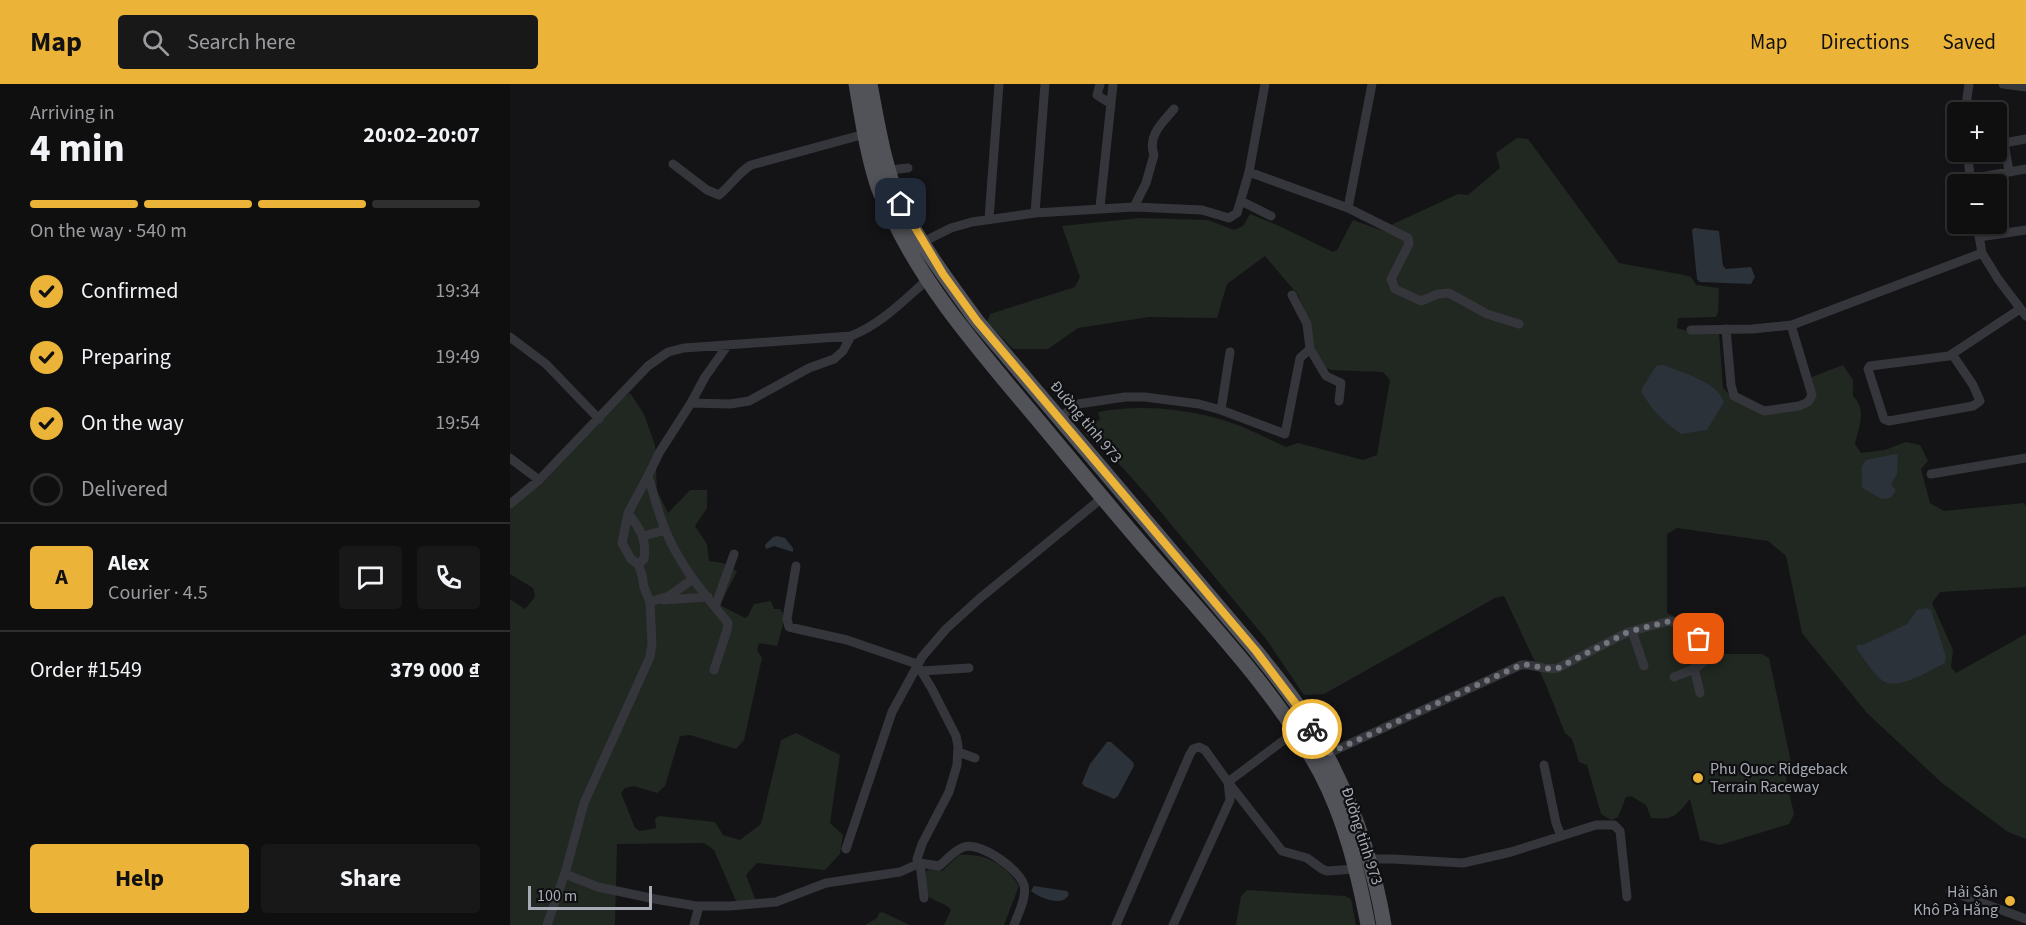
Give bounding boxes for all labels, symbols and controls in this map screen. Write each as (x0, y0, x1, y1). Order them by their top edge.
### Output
search box (118, 15, 538, 69)
text: Map (30, 22, 82, 62)
icon: search (139, 26, 172, 59)
text: Search here (187, 26, 296, 58)
text: Map (1750, 27, 1788, 57)
text: Directions (1821, 27, 1909, 57)
text: Saved (1942, 27, 1996, 57)
text: Arriving in (30, 99, 115, 127)
map controls (1947, 102, 2007, 234)
button: + (1947, 102, 2007, 162)
text: 20:02–20:07 (363, 119, 480, 151)
text: 4 min (30, 121, 125, 177)
button: − (1947, 174, 2007, 234)
pin (875, 178, 926, 229)
icon: home (884, 187, 917, 220)
text: On the way · 540 m (30, 217, 187, 245)
icon: check (30, 275, 63, 308)
text: Confirmed (81, 275, 178, 307)
text: 19:34 (435, 277, 480, 305)
icon: check (30, 341, 63, 374)
text: Preparing (81, 341, 171, 373)
text: 19:49 (435, 343, 480, 371)
street label: Đường tỉnh 973 (1045, 376, 1127, 468)
icon: check (30, 407, 63, 440)
text: On the way (81, 407, 184, 439)
text: 19:54 (435, 409, 480, 437)
text: Delivered (81, 473, 168, 505)
button: chat (339, 546, 402, 609)
button: phone (417, 546, 480, 609)
text: Alex (108, 547, 149, 579)
text: A (55, 561, 68, 593)
text: Courier · 4.5 (108, 579, 208, 607)
pin (1673, 613, 1724, 664)
icon: bag (1682, 622, 1715, 655)
text: Order #1549 (30, 654, 142, 686)
text: 379 000 ₫ (390, 654, 480, 686)
courier (1282, 699, 1342, 759)
icon: bike (1296, 713, 1329, 746)
place label: Phu Quoc Ridgeback Terrain Raceway (1710, 758, 1848, 798)
marker: Phu Quoc Ridgeback Terrain Raceway (1691, 771, 1705, 785)
street label: Đường tỉnh 973 (1336, 784, 1388, 888)
button: Help (30, 844, 249, 913)
button: Share (261, 844, 480, 913)
place label: Hải Sản Khô Pà Hằng (1913, 881, 1998, 921)
scale bar (528, 883, 652, 910)
text: 100 m (537, 885, 577, 907)
marker: Hải Sản Khô Pà Hằng (2003, 894, 2017, 908)

